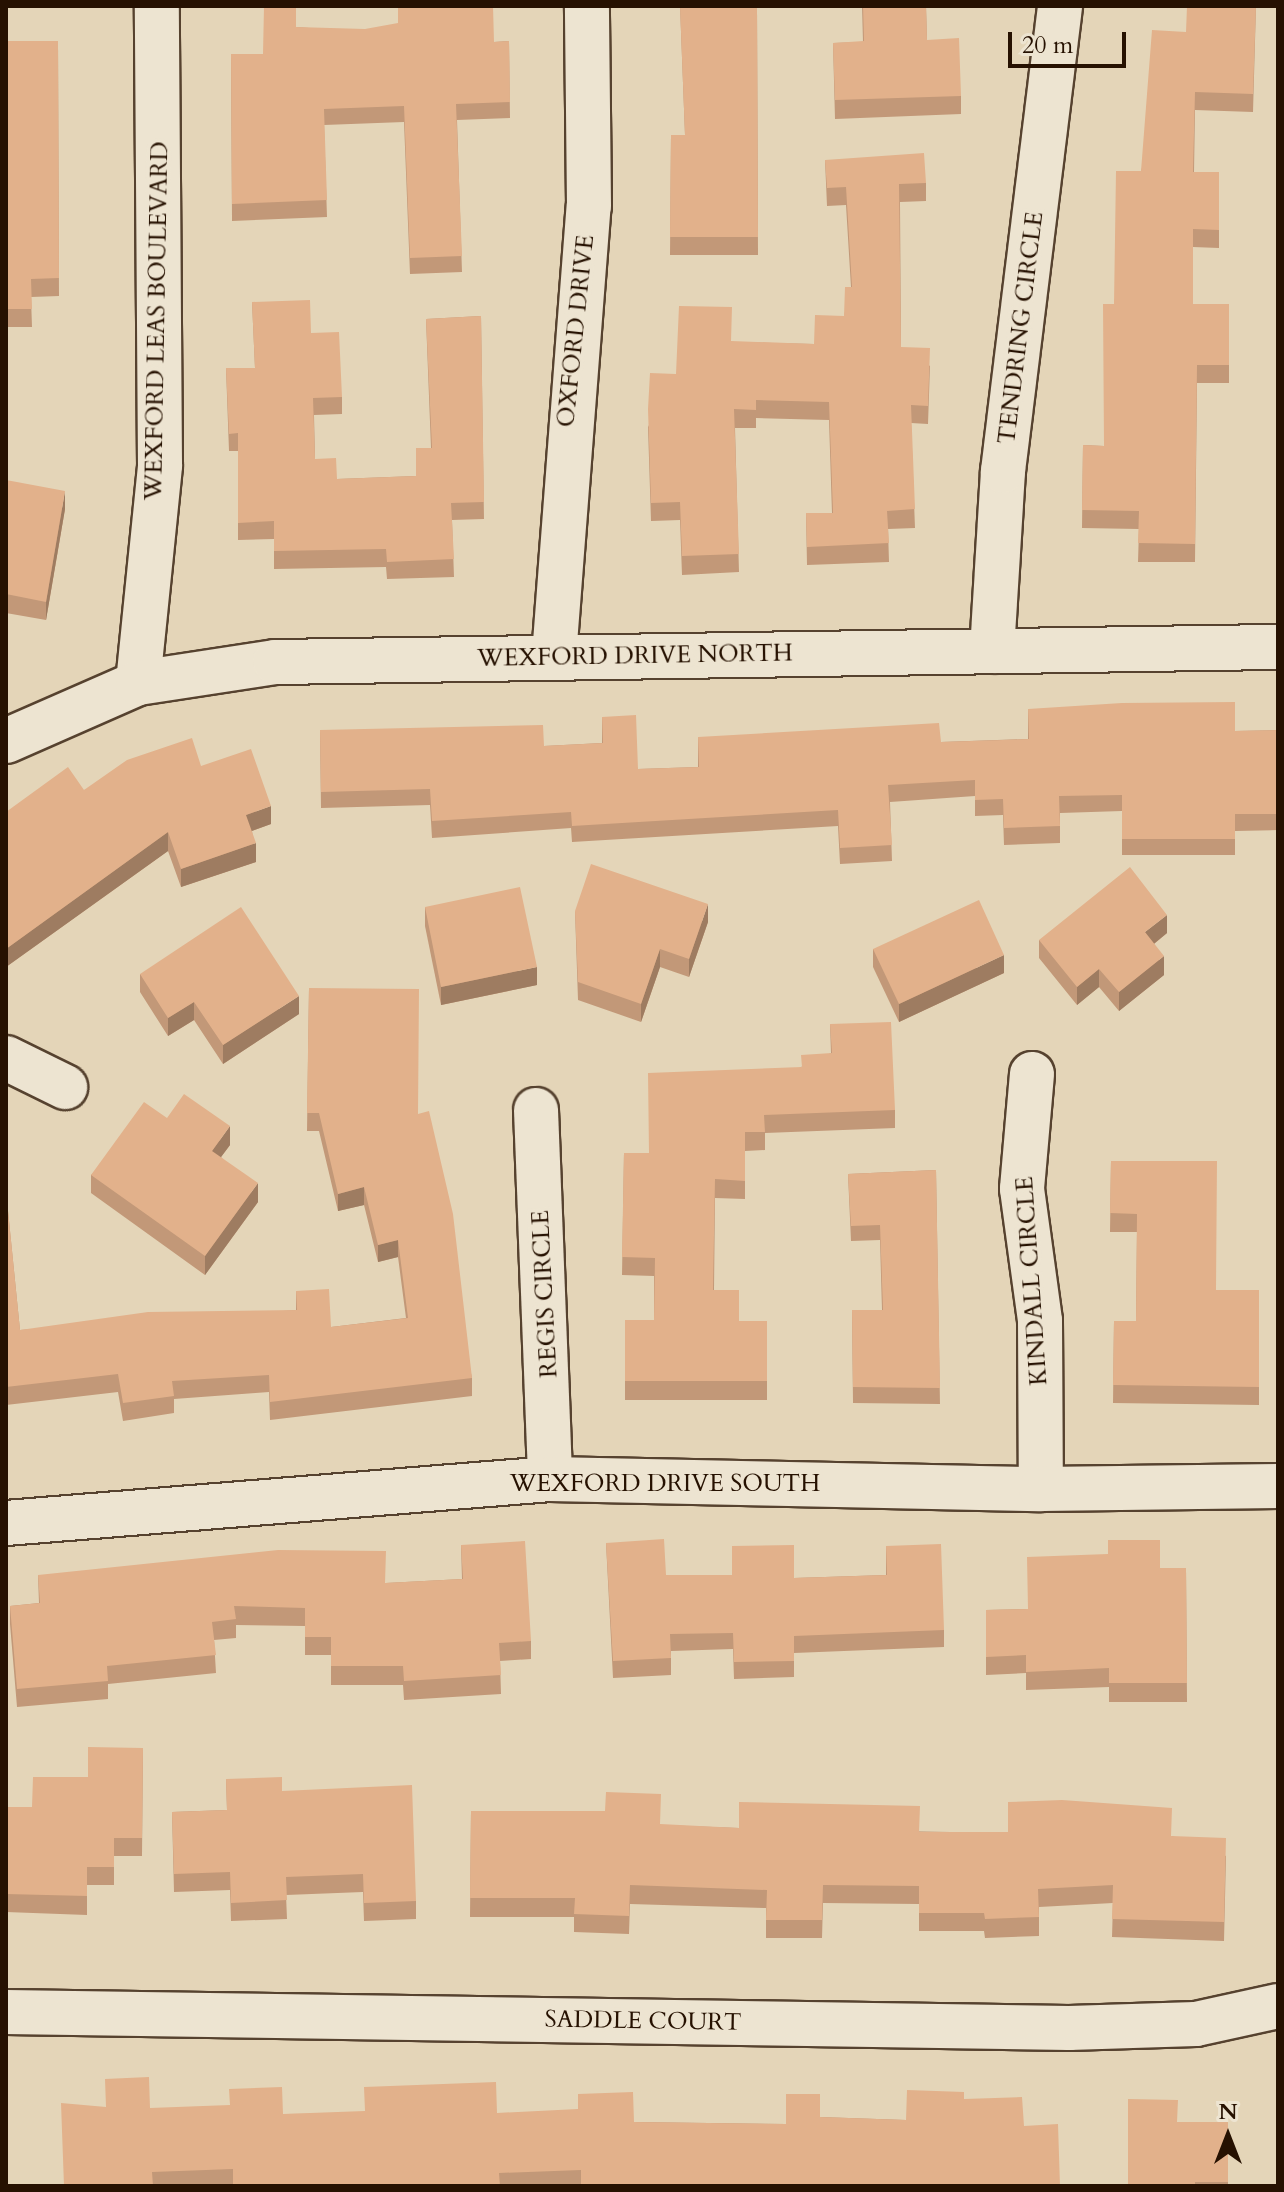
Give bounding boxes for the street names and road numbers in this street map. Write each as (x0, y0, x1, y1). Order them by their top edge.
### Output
street label: WEXFORD LEAS BOULEVARD (139, 141, 175, 501)
street label: TENDRING CIRCLE (992, 210, 1050, 446)
street label: OXFORD DRIVE (552, 233, 600, 429)
street label: WEXFORD DRIVE NORTH (477, 639, 793, 673)
street label: KINDALL CIRCLE (1010, 1176, 1054, 1386)
street label: REGIS CIRCLE (526, 1209, 564, 1379)
street label: WEXFORD DRIVE SOUTH (510, 1470, 820, 1498)
street label: SADDLE COURT (544, 2005, 742, 2037)

